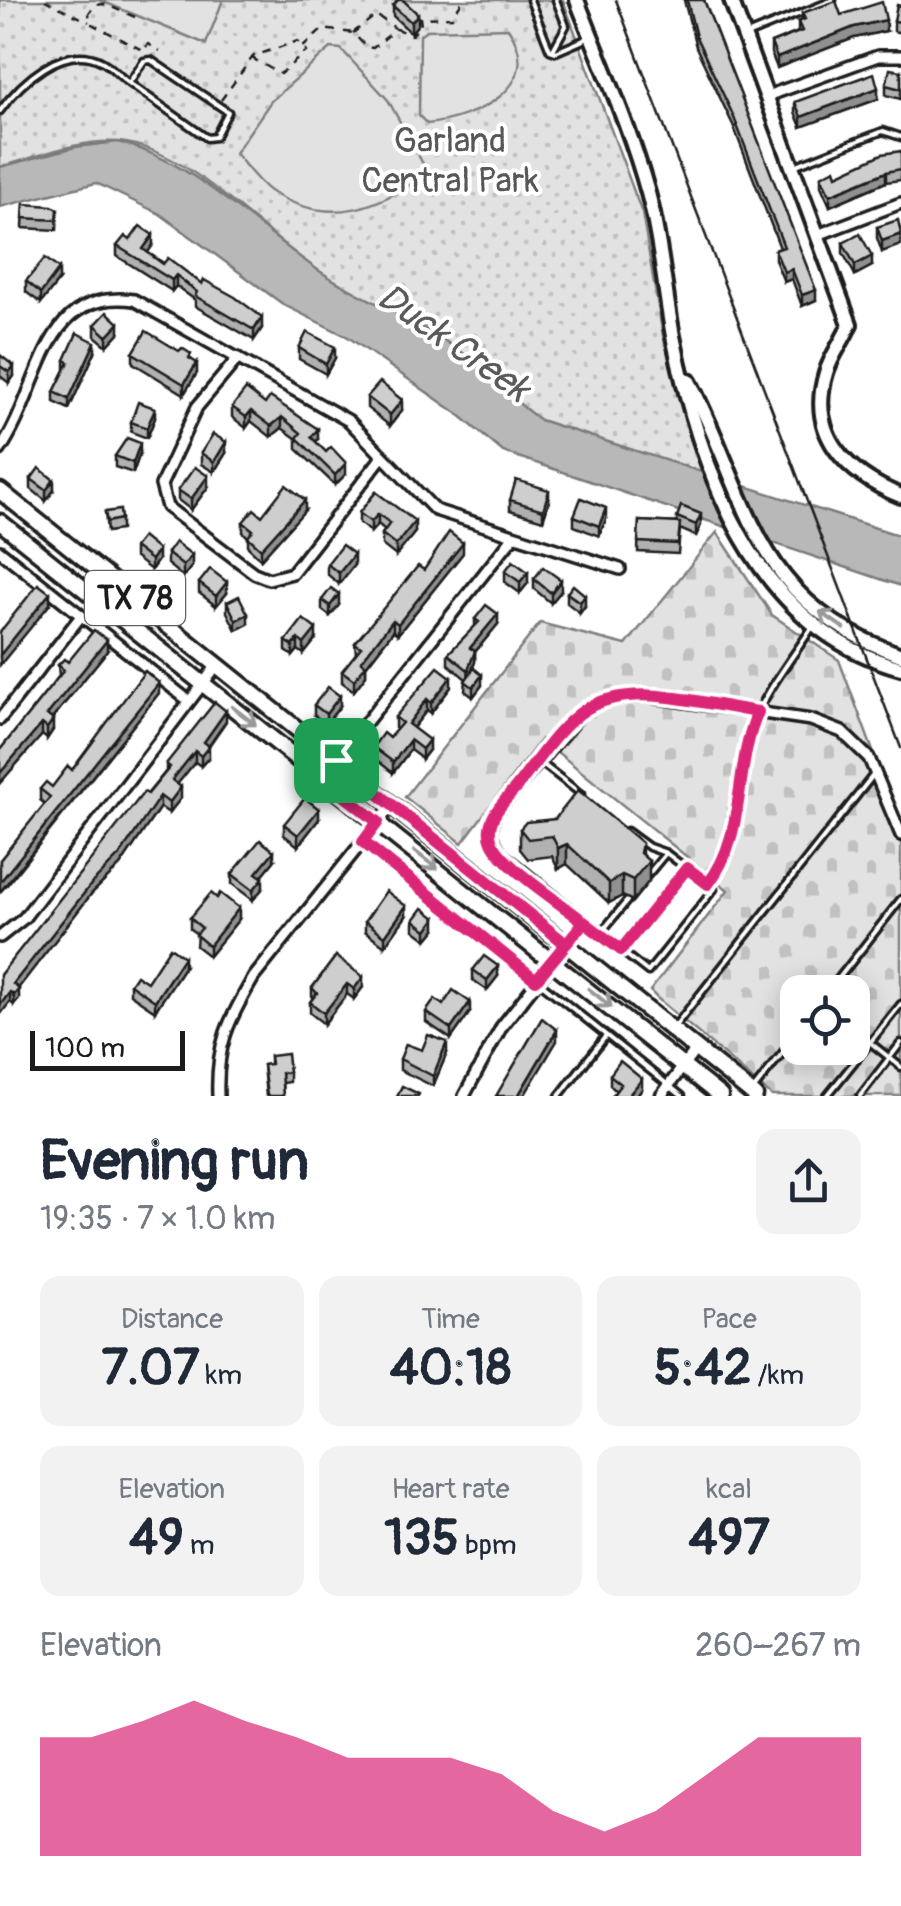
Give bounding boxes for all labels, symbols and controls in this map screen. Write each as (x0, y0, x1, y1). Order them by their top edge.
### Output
park label: Garland Central Park (361, 119, 539, 203)
water label: Duck Creek (368, 273, 542, 415)
road number: TX 78 (85, 571, 185, 625)
one-way arrow (819, 610, 847, 631)
one-way arrow (230, 705, 257, 726)
pin (294, 718, 379, 803)
icon: arrive (309, 733, 364, 788)
one-way arrow (413, 849, 439, 871)
map controls (780, 975, 870, 1065)
button: locate (780, 975, 870, 1065)
one-way arrow (587, 987, 613, 1009)
scale bar (30, 1026, 185, 1070)
text: 100 m (45, 1031, 125, 1066)
text: Evening run (40, 1127, 309, 1196)
button: share (756, 1129, 861, 1234)
text: 19:35 · 7 × 1.0 km (40, 1199, 275, 1239)
text: Distance (121, 1302, 223, 1337)
text: Time (421, 1302, 480, 1337)
text: Pace (701, 1302, 757, 1337)
text: 7.07 (102, 1337, 200, 1400)
text: 40:18 (390, 1337, 511, 1400)
text: 5:42 (654, 1337, 752, 1400)
text: km (200, 1358, 242, 1393)
text: /km (752, 1358, 804, 1393)
text: Elevation (118, 1472, 225, 1507)
text: Heart rate (391, 1472, 510, 1507)
text: kcal (706, 1472, 752, 1507)
text: 49 (129, 1507, 184, 1570)
text: 135 (384, 1507, 459, 1570)
text: 497 (689, 1507, 770, 1570)
text: m (184, 1528, 215, 1563)
text: bpm (459, 1528, 517, 1563)
text: Elevation (40, 1626, 162, 1666)
text: 260–267 m (695, 1626, 861, 1666)

